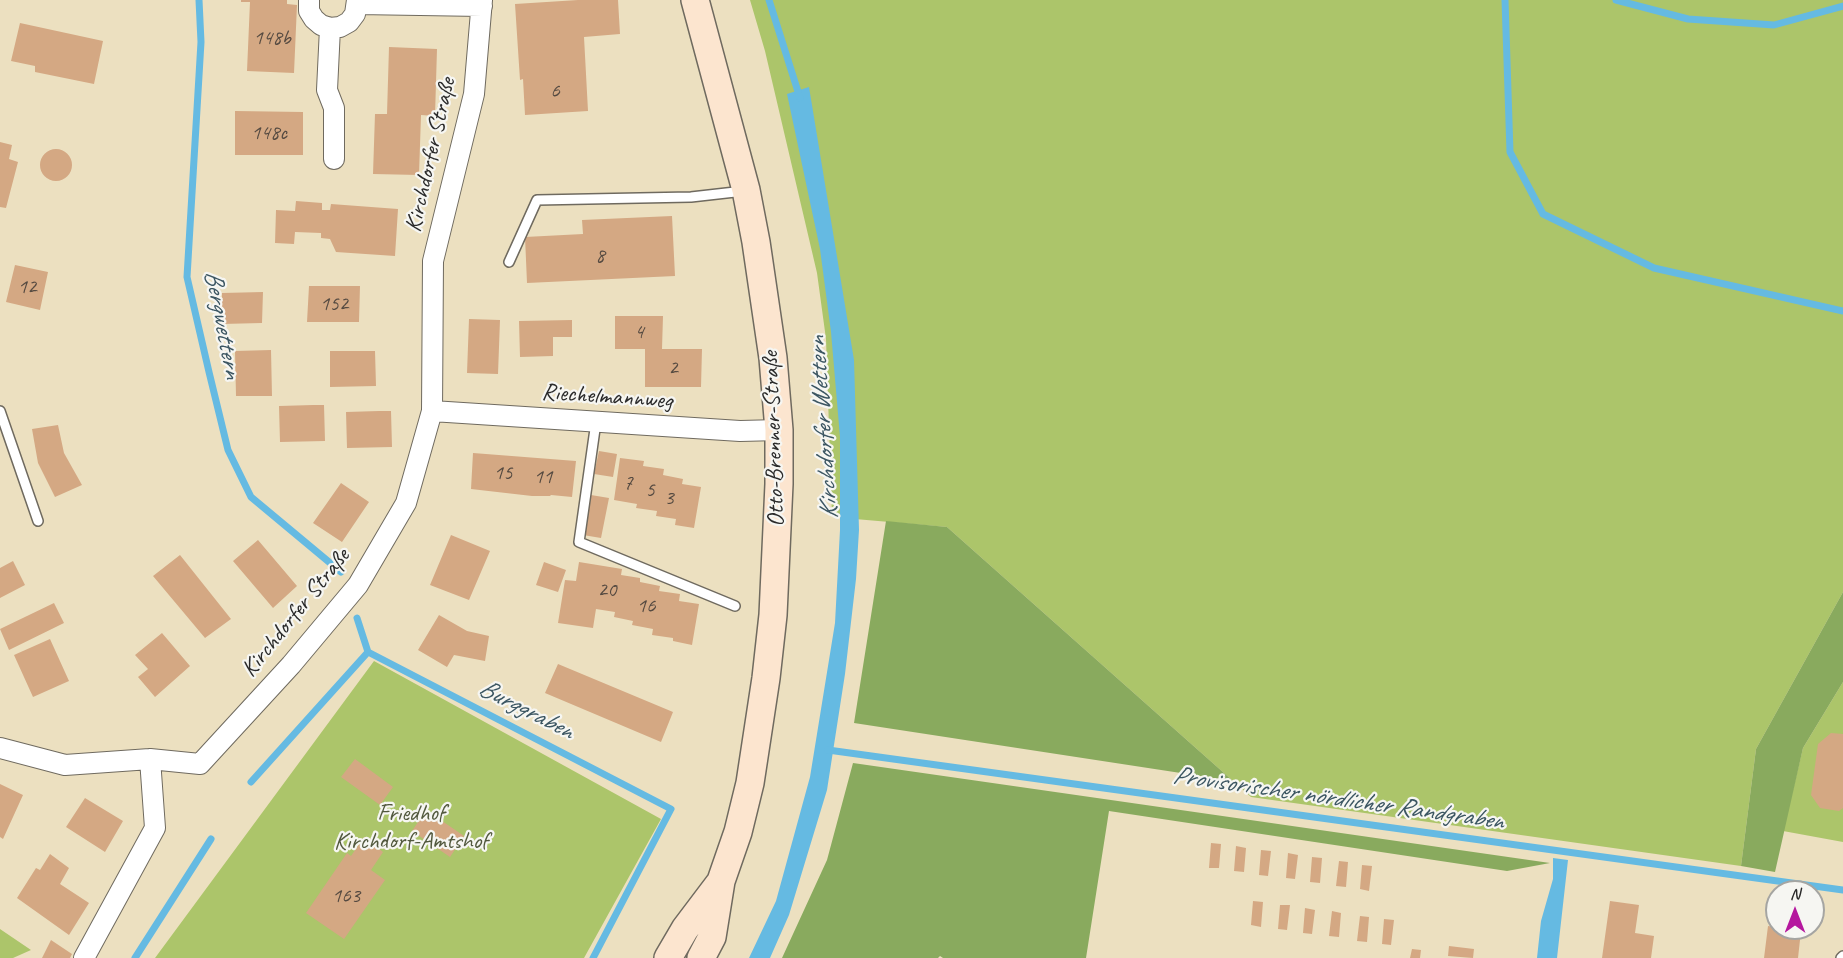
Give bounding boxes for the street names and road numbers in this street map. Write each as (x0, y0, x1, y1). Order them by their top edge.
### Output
street label: Kirchdorfer Straße (399, 75, 463, 235)
street label: Otto-Brenner-Straße (757, 351, 791, 527)
street label: Riechelmannweg (541, 378, 673, 416)
street label: Kirchdorfer Straße (235, 543, 357, 683)

